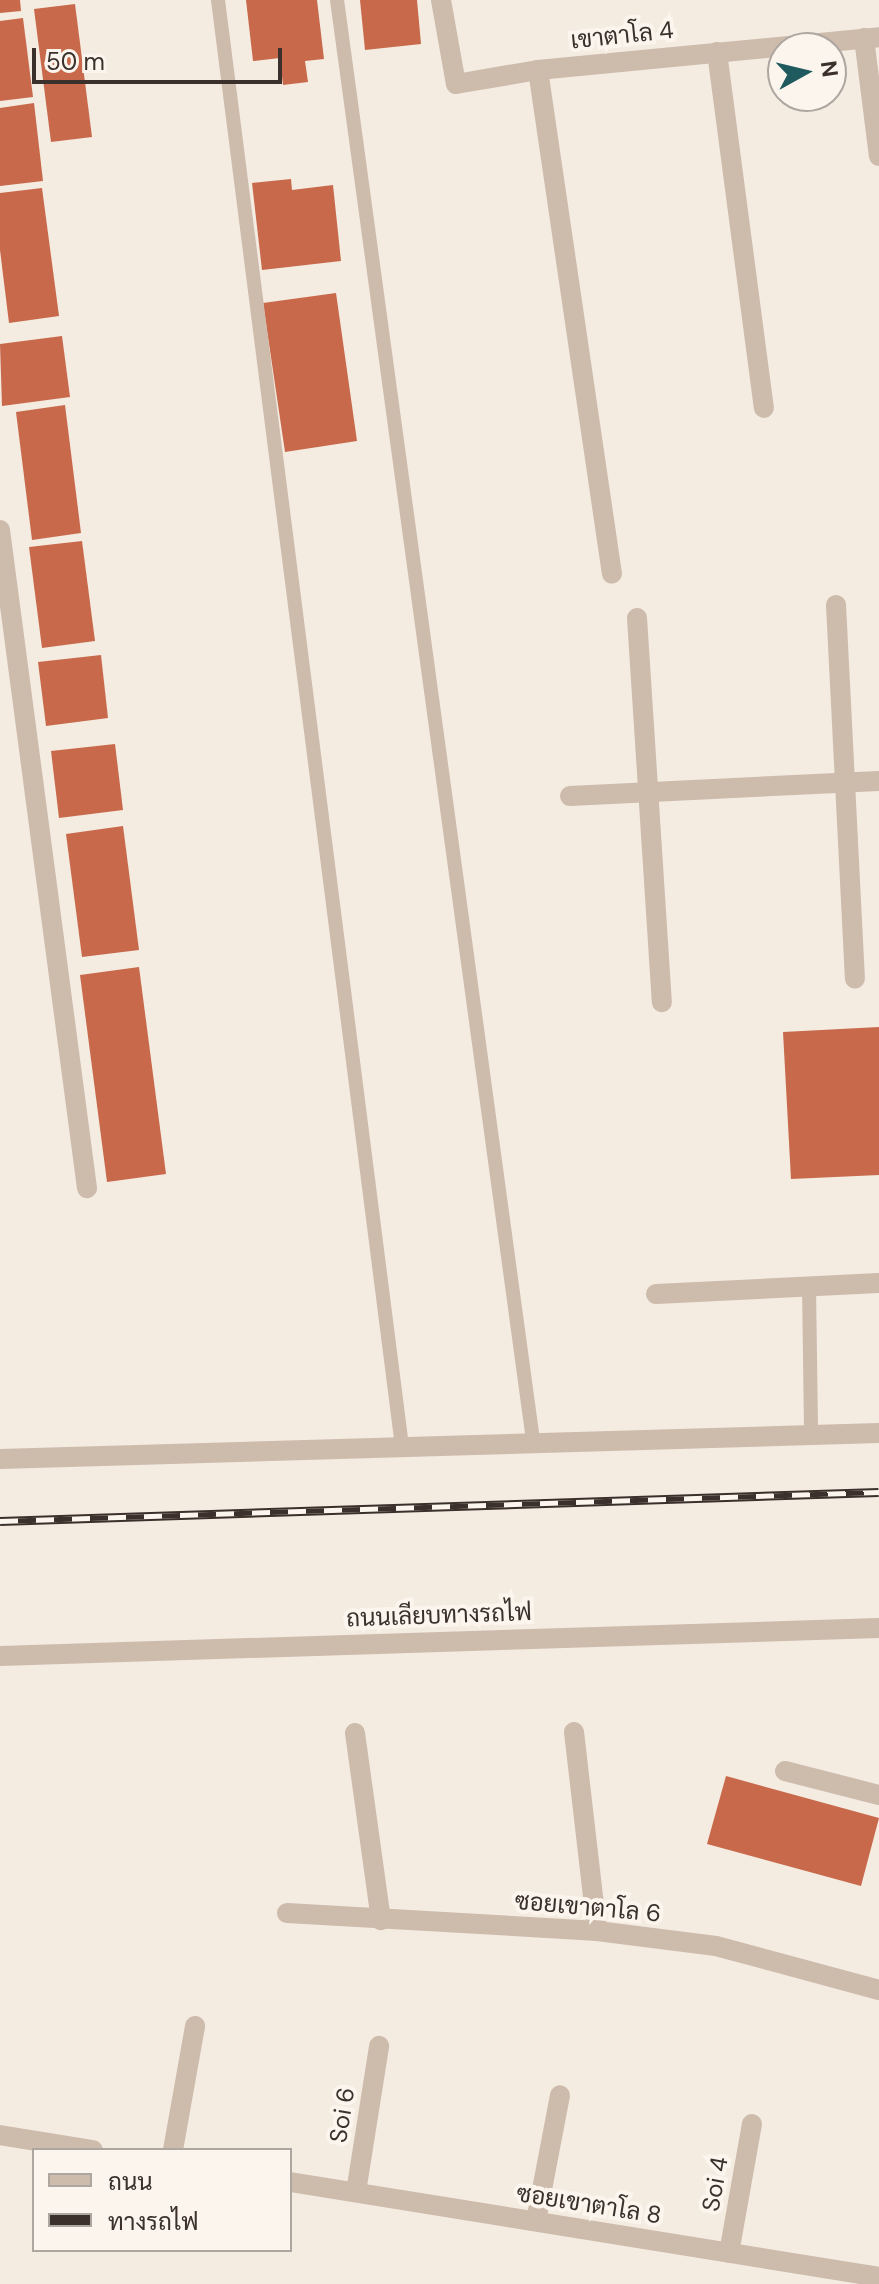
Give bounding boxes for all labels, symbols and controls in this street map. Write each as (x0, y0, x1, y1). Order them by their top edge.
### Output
street label: เขาตาโล 4 (569, 15, 675, 55)
scale bar (36, 32, 286, 82)
north arrow (767, 32, 847, 112)
text: 50 m (46, 46, 105, 77)
text: N (814, 59, 845, 79)
street label: ถนนเลียบทางรถไฟ (346, 1597, 532, 1633)
street label: ซอยเขาตาโล 6 (514, 1886, 662, 1928)
street label: Soi 6 (323, 2085, 361, 2145)
legend (32, 2148, 292, 2252)
street label: Soi 4 (696, 2154, 734, 2214)
text: ถนน (108, 2166, 153, 2197)
street label: ซอยเขาตาโล 8 (515, 2178, 663, 2230)
text: ทางรถไฟ (108, 2206, 199, 2237)

